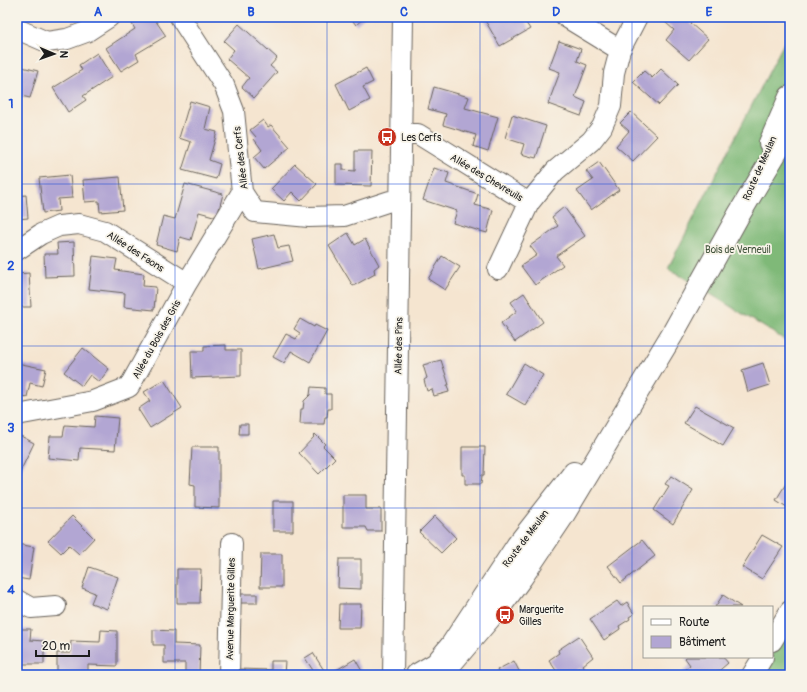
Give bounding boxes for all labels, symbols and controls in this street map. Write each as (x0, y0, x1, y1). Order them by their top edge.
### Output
text: A (94, 4, 103, 20)
text: B (247, 4, 255, 20)
text: C (400, 4, 408, 20)
text: D (552, 4, 560, 20)
text: E (706, 4, 713, 20)
north arrow (34, 34, 74, 74)
text: N (57, 50, 70, 59)
text: 1 (8, 96, 14, 112)
street label: Allée des Cerfs (231, 125, 251, 190)
bus stop icon: Les Cerfs (376, 126, 398, 148)
place label: Les Cerfs (401, 132, 442, 144)
street label: Route de Meulan (740, 134, 780, 202)
street label: Allée des Chevreuils (448, 151, 525, 205)
street label: Allée des Faons (105, 229, 167, 275)
park label: Bois de Verneuil (705, 244, 771, 256)
text: 2 (7, 258, 15, 274)
street label: Allée du Bois des Gris (130, 298, 184, 381)
street label: Allée des Pins (393, 317, 406, 375)
text: 3 (7, 420, 15, 436)
street label: Route de Meulan (500, 507, 552, 570)
street label: Avenue Marguerite Gilles (224, 557, 238, 660)
text: 4 (7, 582, 15, 598)
bus stop icon: Marguerite Gilles (494, 604, 516, 626)
place label: Marguerite Gilles (519, 604, 564, 628)
legend (643, 606, 773, 658)
text: Route (679, 615, 709, 630)
scale bar (36, 632, 89, 658)
text: Bâtiment (679, 635, 726, 650)
text: 20 m (42, 639, 71, 654)

